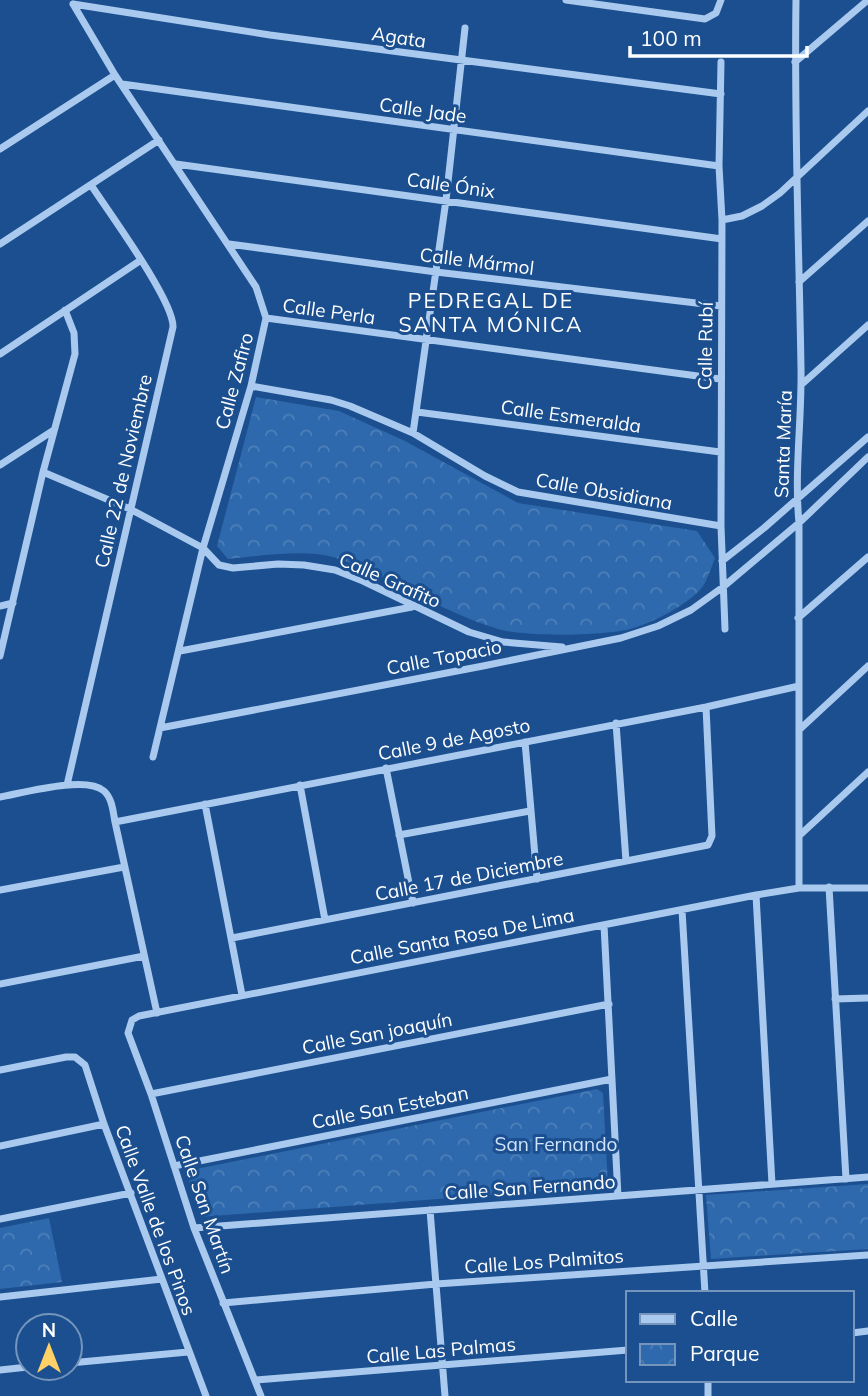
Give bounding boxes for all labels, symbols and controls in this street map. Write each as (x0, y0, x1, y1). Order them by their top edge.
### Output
scale bar (630, 14, 807, 58)
street label: Agata (370, 21, 428, 53)
text: 100 m (640, 25, 702, 51)
street label: Calle Jade (378, 92, 468, 128)
street label: Calle Ónix (405, 167, 497, 203)
street label: Calle Mármol (418, 242, 536, 280)
district label: PEDREGAL DE SANTA MÓNICA (399, 287, 583, 337)
street label: Calle Perla (281, 293, 377, 329)
street label: Calle Rubí (692, 300, 718, 390)
street label: Calle Zafiro (210, 330, 258, 432)
street label: Calle 22 de Noviembre (89, 372, 157, 570)
street label: Santa María (769, 390, 797, 498)
street label: Calle Esmeralda (499, 394, 643, 438)
street label: Calle Obsidiana (534, 467, 674, 515)
street label: Calle Grafito (335, 547, 445, 613)
street label: Calle Topacio (384, 634, 504, 680)
street label: Calle 9 de Agosto (376, 712, 532, 766)
street label: Calle 17 de Diciembre (373, 846, 565, 906)
street label: Calle Santa Rosa De Lima (348, 902, 576, 970)
street label: Calle San joaquín (300, 1007, 454, 1059)
street label: Calle San Esteban (310, 1080, 470, 1134)
street label: Calle Valle de los Pinos (110, 1121, 202, 1319)
street label: Calle San Martín (170, 1131, 240, 1277)
park label: San Fernando (495, 1132, 617, 1156)
street label: Calle San Fernando (444, 1169, 616, 1205)
street label: Calle Los Palmitos (463, 1243, 625, 1279)
legend (626, 1291, 854, 1382)
text: Calle (690, 1305, 738, 1331)
north arrow (14, 1312, 84, 1382)
text: N (42, 1318, 56, 1342)
street label: Calle Las Palmas (365, 1332, 517, 1368)
text: Parque (690, 1340, 759, 1366)

